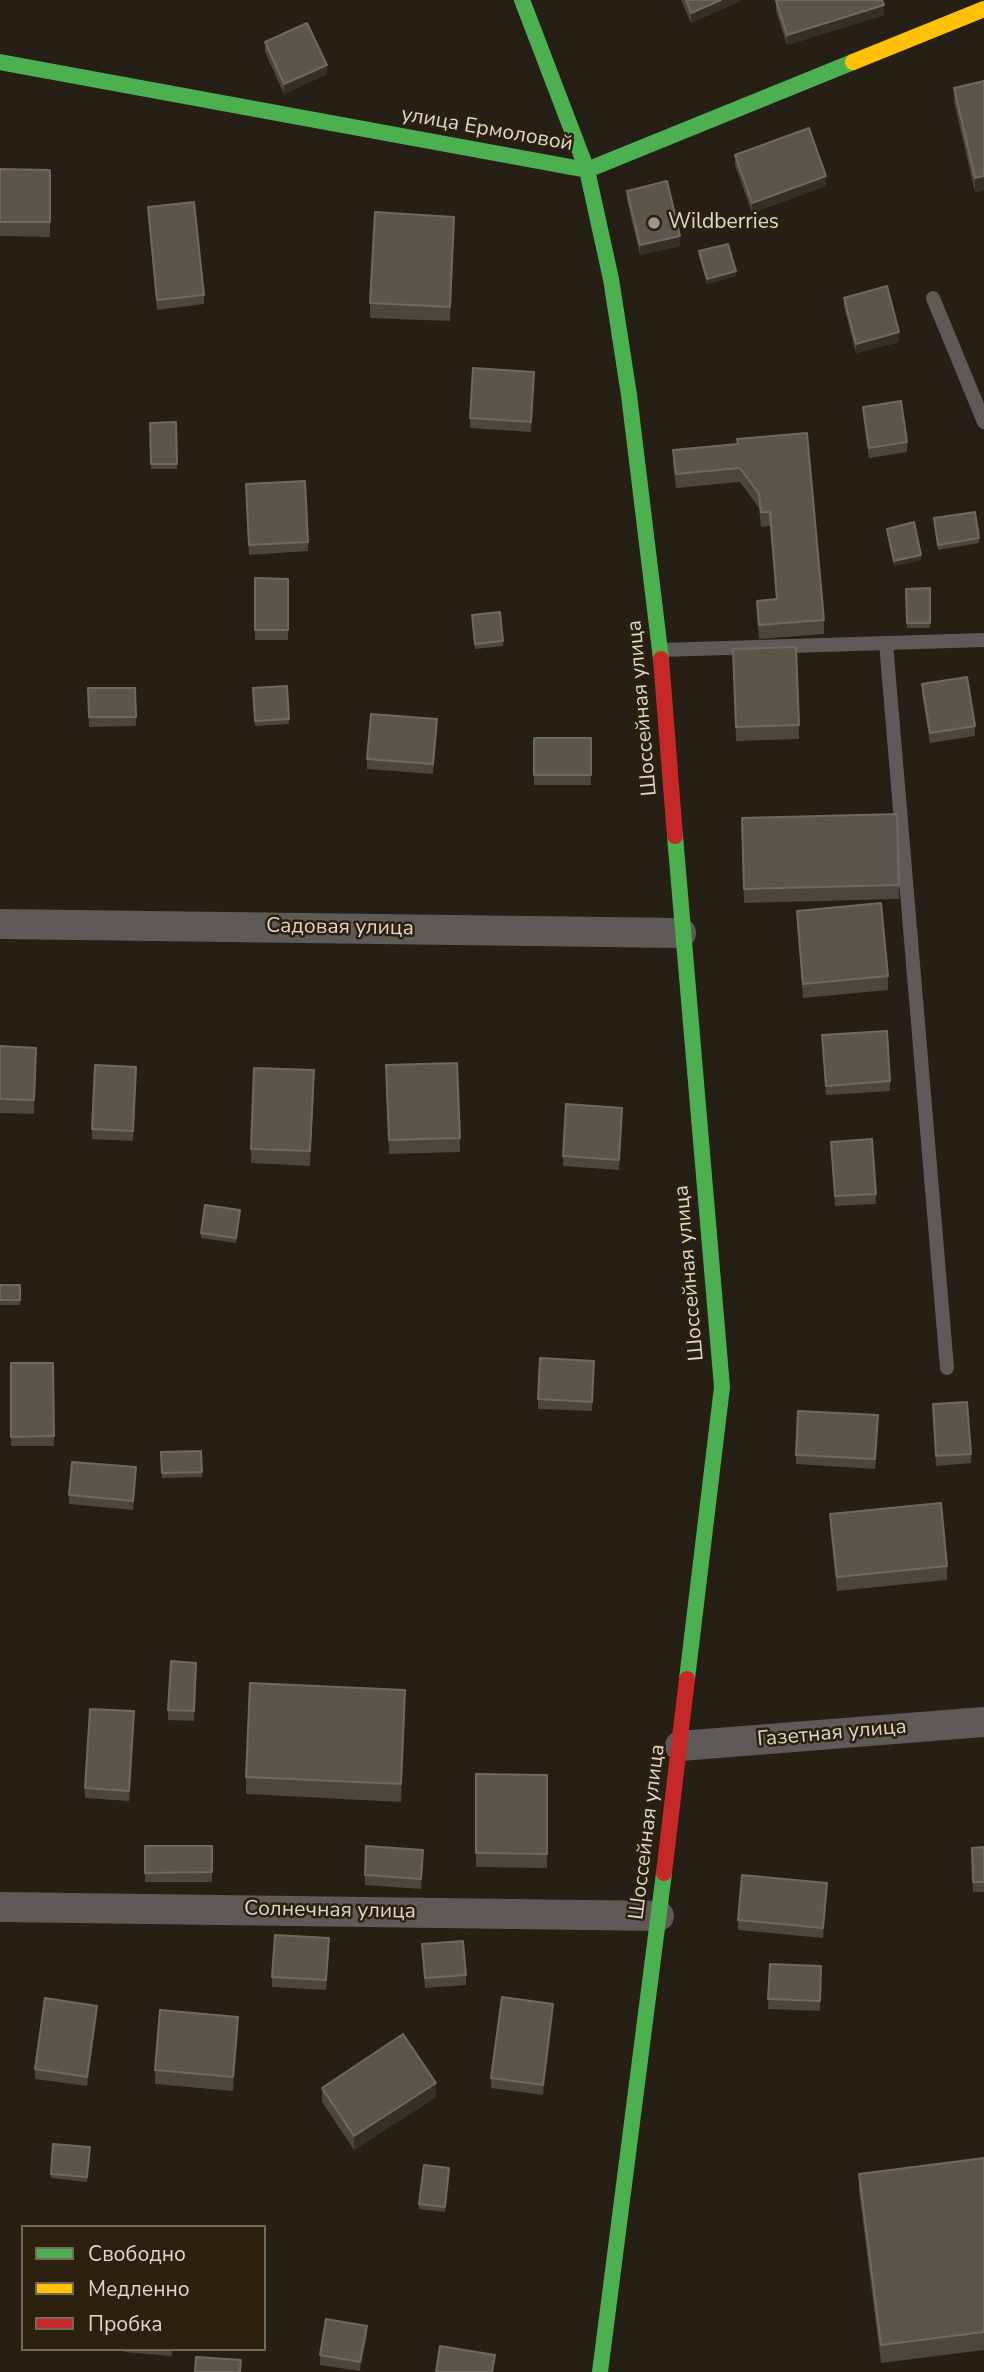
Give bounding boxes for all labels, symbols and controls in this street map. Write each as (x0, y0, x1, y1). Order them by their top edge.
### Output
street label: улица Ермоловой (399, 103, 575, 157)
place label: Wildberries (668, 210, 779, 236)
marker: Wildberries (646, 215, 662, 231)
street label: Шоссейная улица (623, 619, 663, 797)
street label: Садовая улица (266, 914, 414, 942)
street label: Шоссейная улица (670, 1184, 710, 1362)
street label: Газетная улица (756, 1715, 908, 1753)
street label: Шоссейная улица (625, 1743, 671, 1921)
street label: Солнечная улица (244, 1897, 416, 1925)
legend (21, 2225, 266, 2351)
text: Свободно (88, 2240, 186, 2268)
text: Медленно (88, 2275, 190, 2303)
text: Пробка (88, 2310, 162, 2338)

